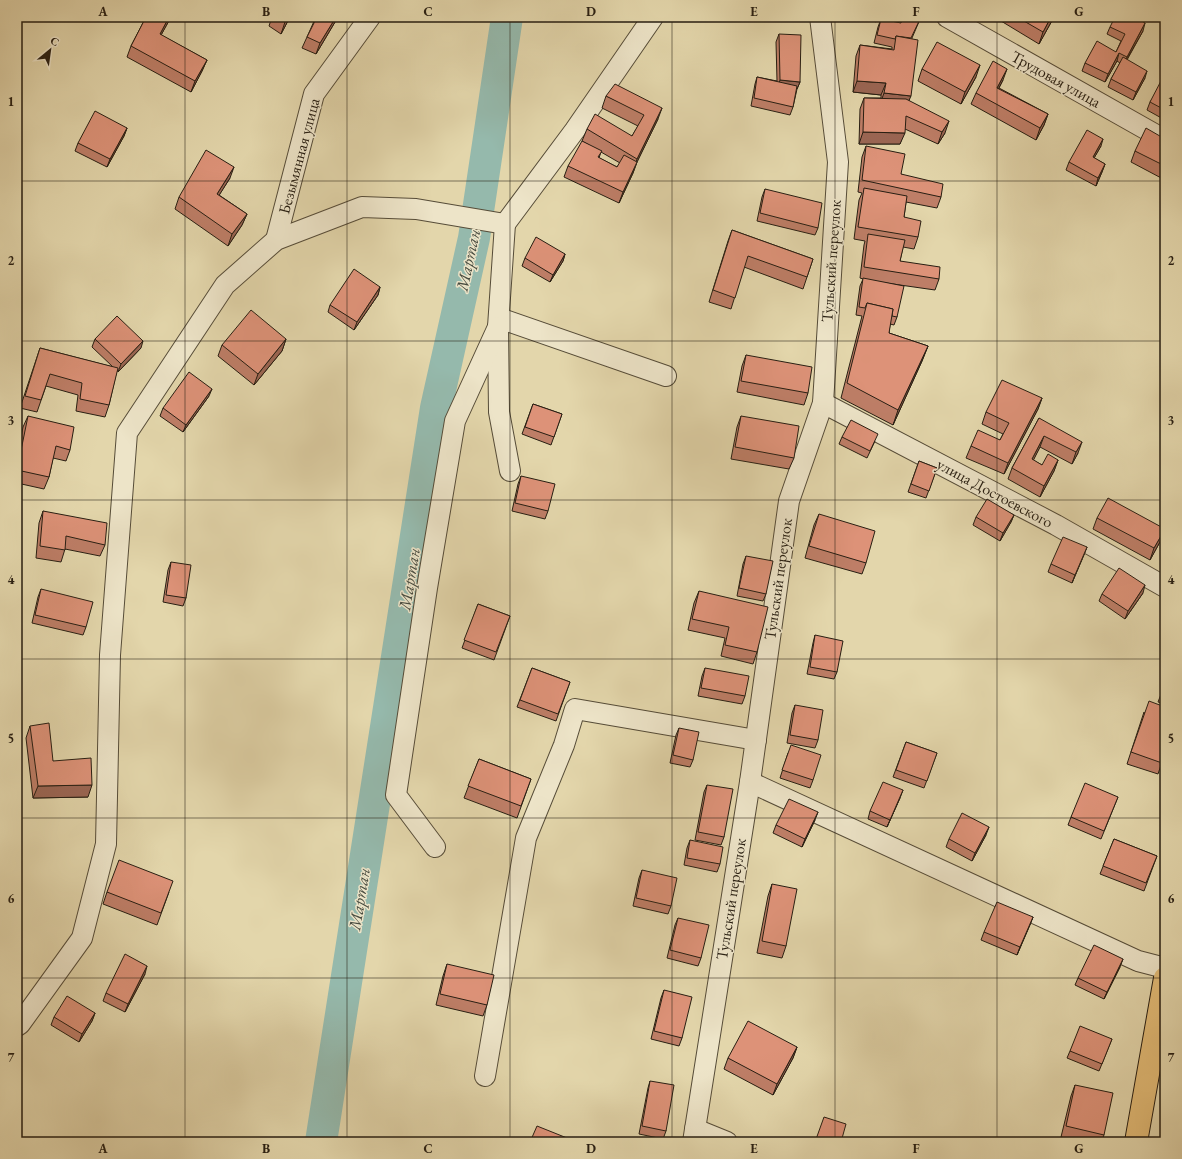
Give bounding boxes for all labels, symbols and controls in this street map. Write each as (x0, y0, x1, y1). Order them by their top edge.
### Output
text: A (97, 3, 108, 20)
text: B (262, 3, 270, 20)
text: C (423, 3, 433, 20)
text: D (586, 3, 596, 20)
text: E (750, 3, 758, 20)
text: F (912, 3, 920, 20)
text: G (1074, 3, 1084, 20)
north arrow (30, 30, 70, 70)
text: С (48, 33, 62, 49)
street label: Трудовая улица (1007, 46, 1105, 113)
text: 1 (8, 93, 15, 110)
text: 1 (1168, 93, 1175, 110)
street label: Безымянная улица (273, 95, 325, 216)
street label: Тульский переулок (816, 199, 846, 323)
water label: Мартан (450, 227, 485, 294)
text: 2 (8, 252, 15, 269)
text: 2 (1168, 252, 1175, 269)
text: 3 (8, 412, 15, 429)
text: 3 (1168, 412, 1175, 429)
street label: улица Достоевского (933, 453, 1057, 533)
street label: Тульский переулок (759, 516, 797, 641)
water label: Мартан (393, 546, 425, 613)
text: 4 (8, 571, 15, 588)
text: 4 (1168, 571, 1175, 588)
text: 5 (8, 730, 14, 747)
text: 5 (1168, 730, 1174, 747)
street label: Тульский переулок (711, 836, 751, 961)
water label: Мартан (343, 866, 375, 933)
text: 6 (8, 890, 15, 907)
text: 6 (1168, 890, 1175, 907)
text: 7 (8, 1049, 15, 1066)
text: 7 (1168, 1049, 1175, 1066)
text: A (97, 1140, 108, 1157)
text: B (262, 1140, 270, 1157)
text: C (423, 1140, 433, 1157)
text: D (586, 1140, 596, 1157)
text: E (750, 1140, 758, 1157)
text: F (912, 1140, 920, 1157)
text: G (1074, 1140, 1084, 1157)

